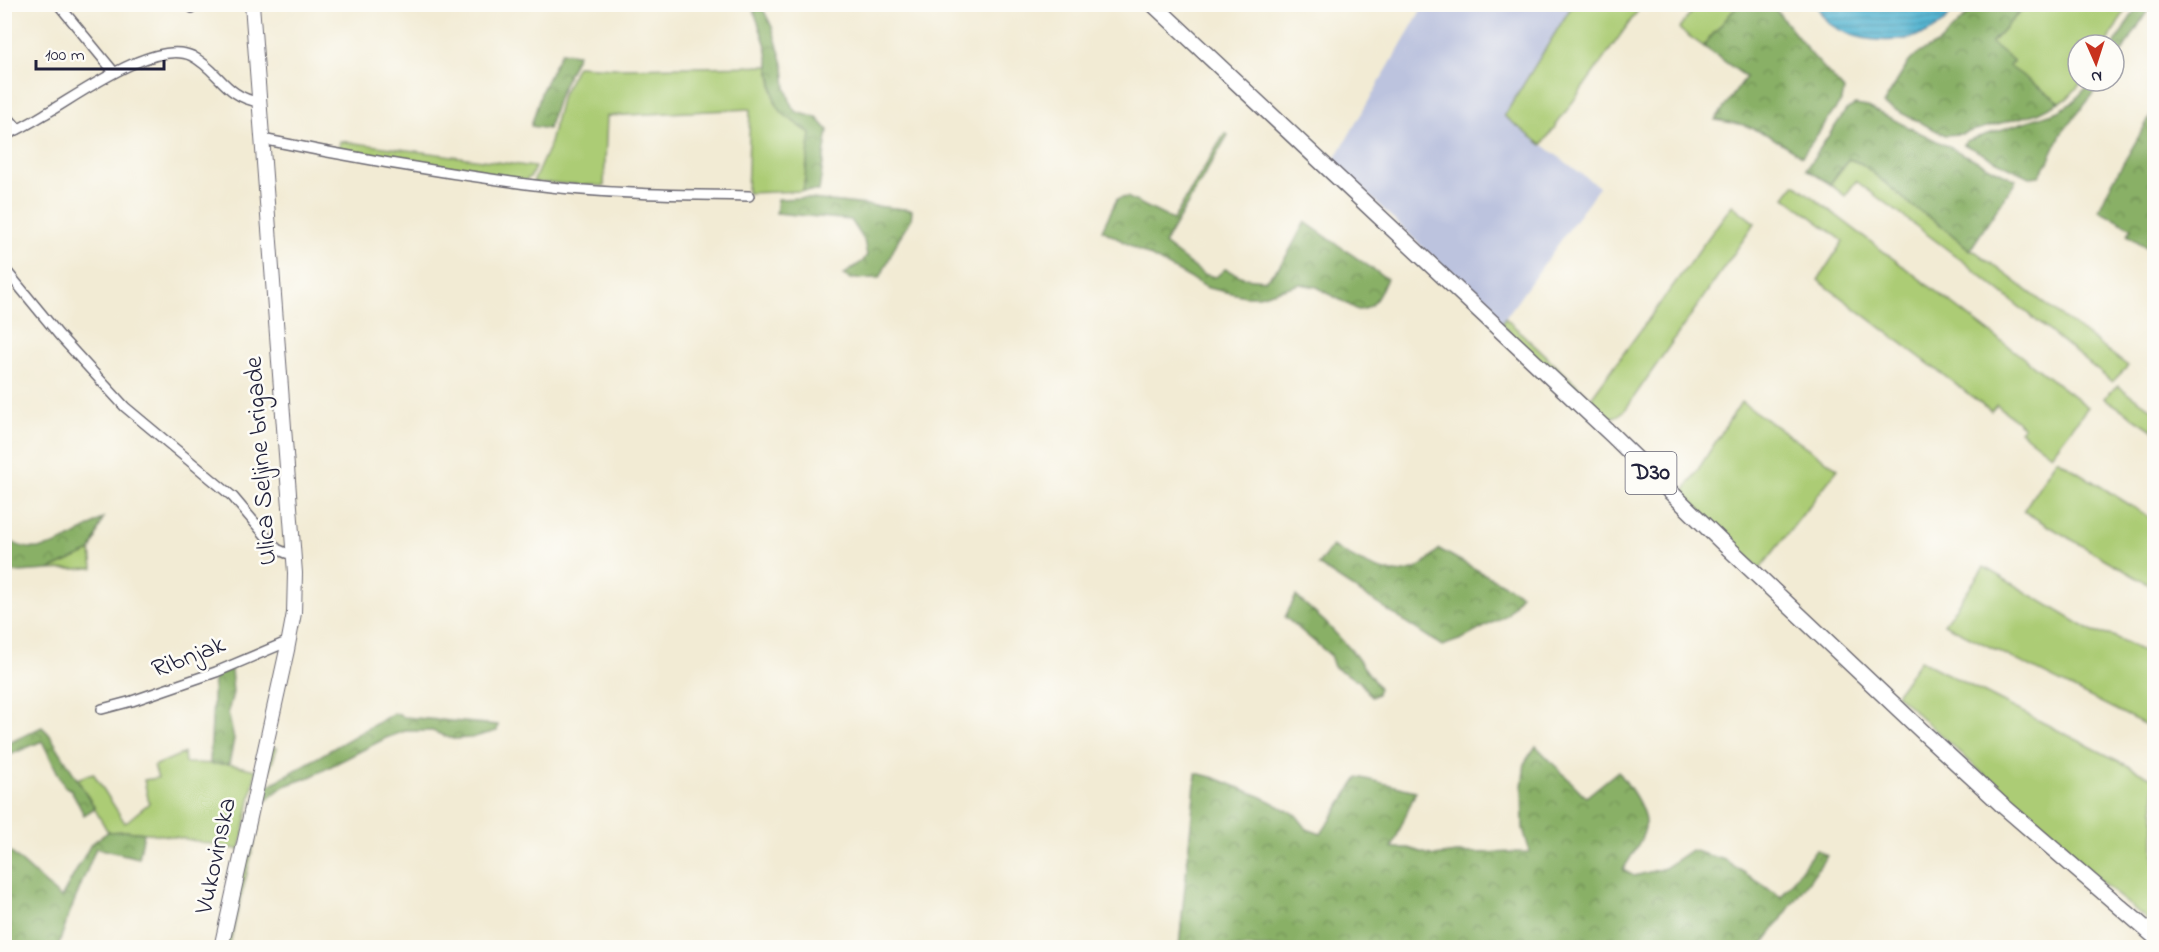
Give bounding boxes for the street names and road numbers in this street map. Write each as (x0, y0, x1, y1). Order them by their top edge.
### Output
street label: Ulica Seljine brigade (236, 355, 288, 567)
road number: D30 (1626, 452, 1676, 494)
street label: Ribnjak (147, 626, 232, 689)
street label: Vukovinska (186, 794, 248, 919)

